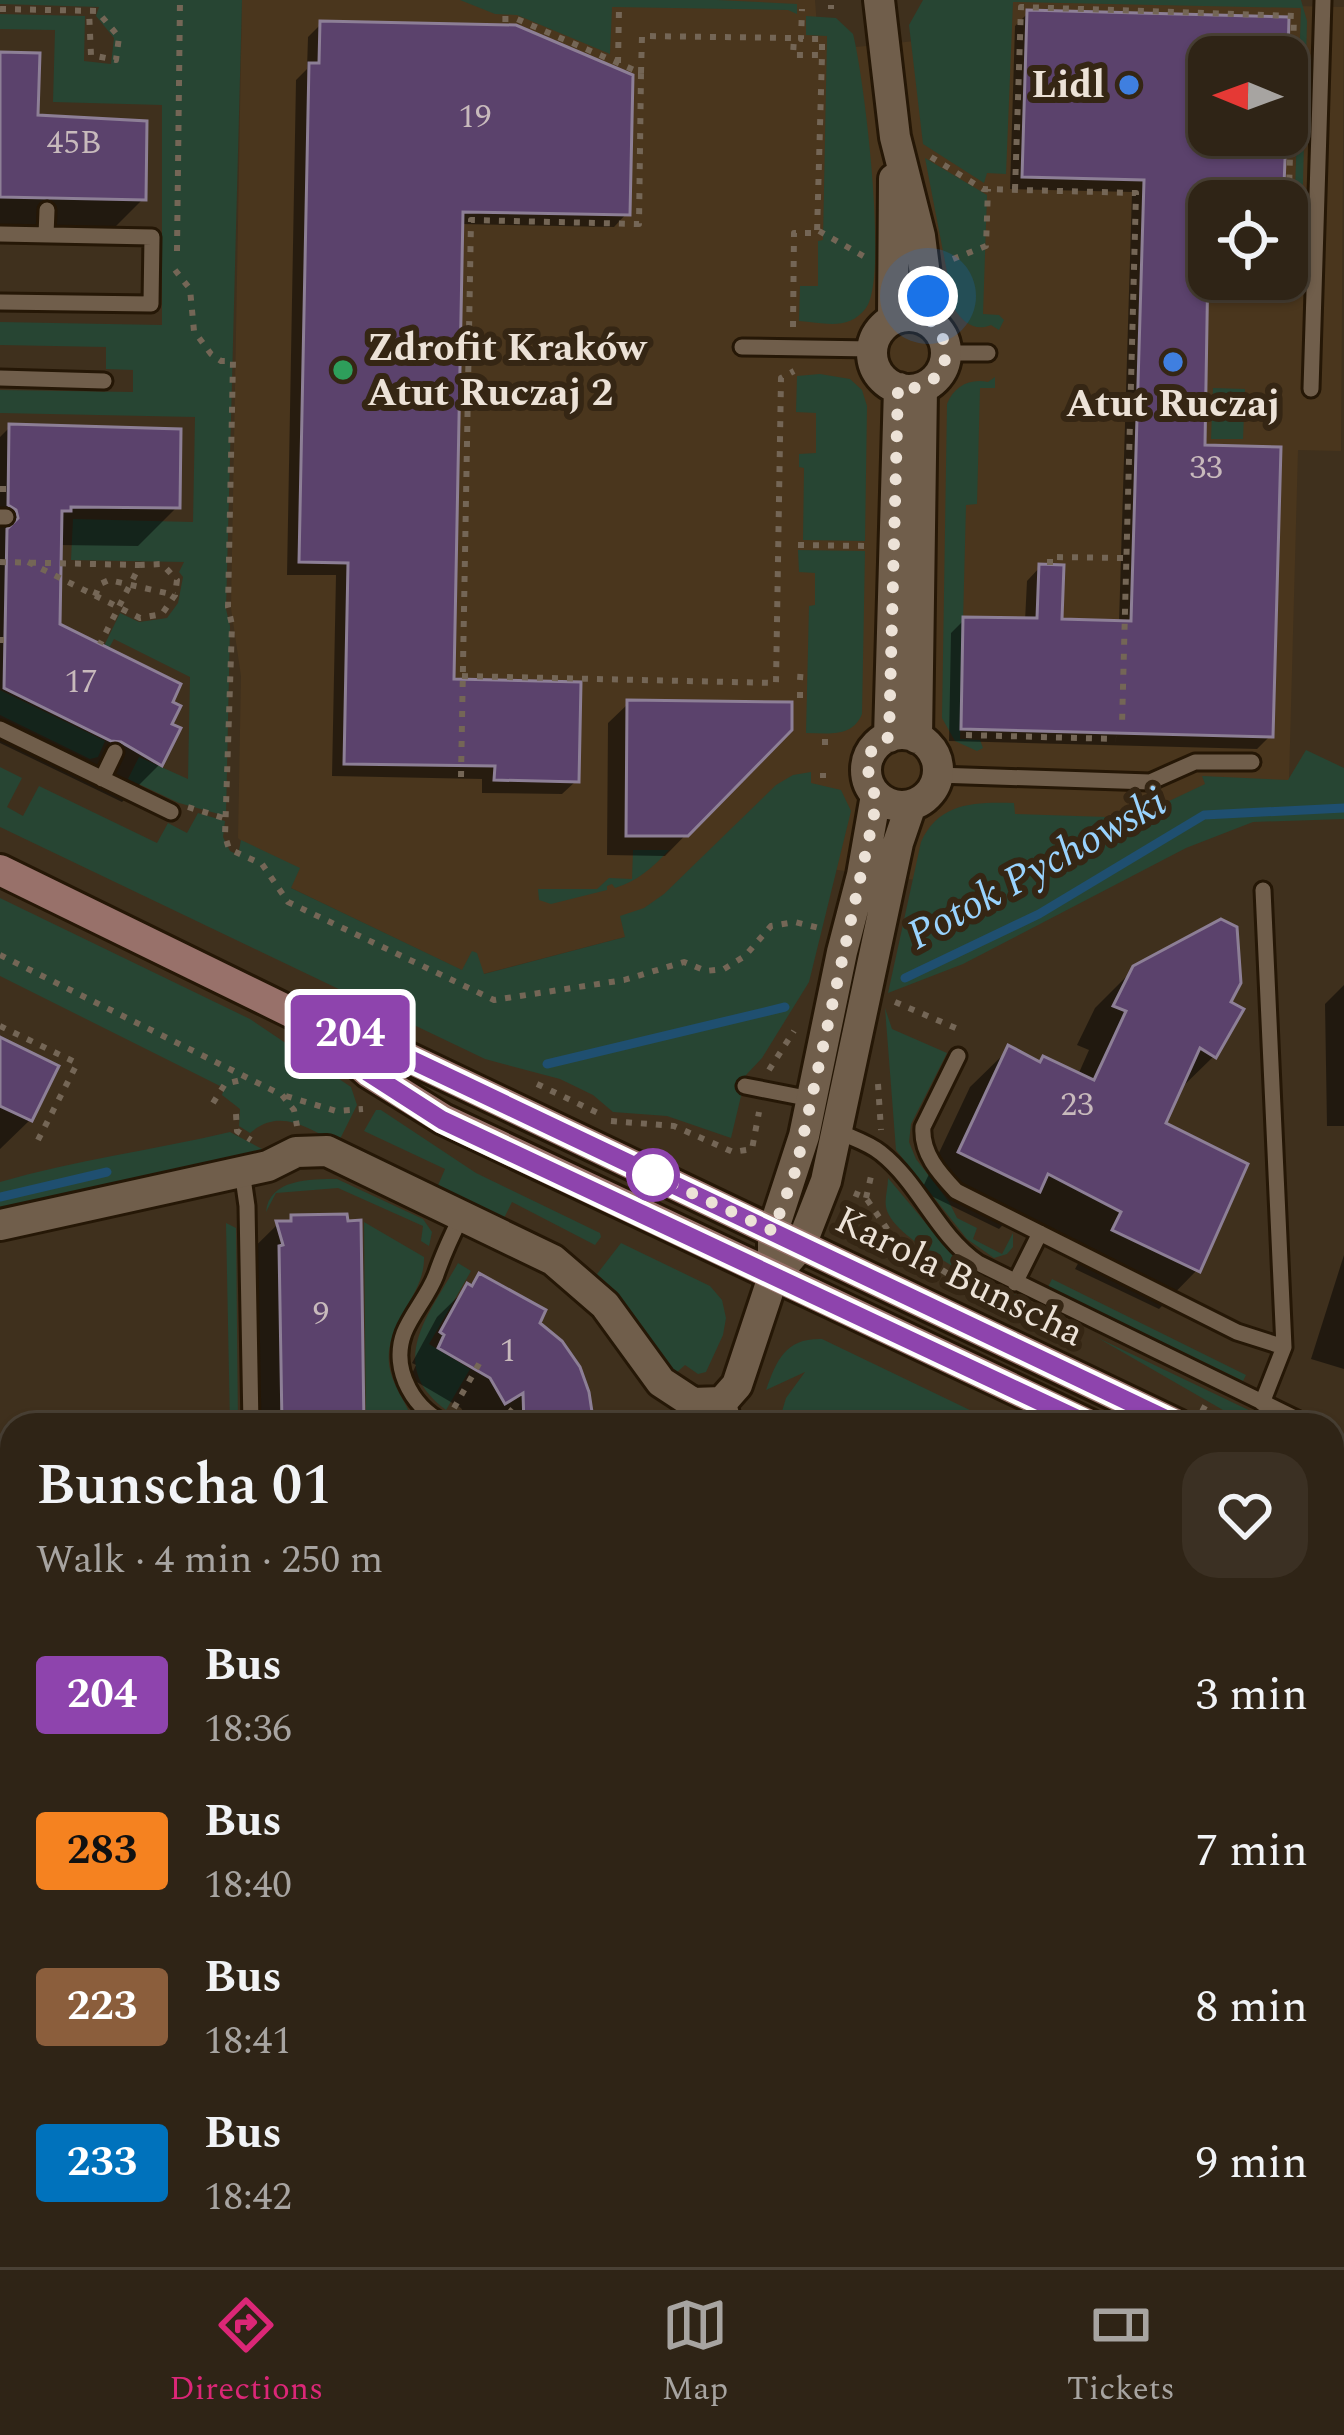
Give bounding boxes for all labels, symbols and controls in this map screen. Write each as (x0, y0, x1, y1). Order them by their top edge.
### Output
north arrow (1188, 36, 1308, 156)
map controls (1188, 36, 1308, 300)
place label: Lidl (1031, 56, 1105, 115)
marker: Lidl (1116, 72, 1142, 98)
house number: 19 (459, 92, 492, 142)
house number: 45B (47, 118, 101, 168)
button: locate (1188, 180, 1308, 300)
your location (898, 266, 958, 326)
place label: Zdrofit Kraków Atut Ruczaj 2 (367, 319, 648, 423)
marker: Atut Ruczaj (1160, 349, 1186, 375)
marker: Zdrofit Kraków Atut Ruczaj 2 (330, 357, 356, 383)
place label: Atut Ruczaj (1066, 375, 1280, 434)
house number: 33 (1190, 443, 1223, 493)
house number: 17 (65, 657, 98, 707)
water label: Potok Pychowski (896, 771, 1178, 967)
line badge: 204 (281, 995, 419, 1073)
text: 204 (315, 1002, 385, 1065)
house number: 23 (1061, 1080, 1094, 1130)
unlabelled marker (628, 1150, 678, 1200)
street label: Karola Bunscha (824, 1191, 1094, 1363)
house number: 9 (313, 1289, 329, 1339)
house number: 1 (500, 1326, 516, 1376)
text: Bunscha 01 (36, 1443, 333, 1529)
button: heart (1182, 1452, 1308, 1578)
text: Walk · 4 min · 250 m (36, 1531, 383, 1590)
text: Bus (204, 1631, 282, 1700)
text: 3 min (1195, 1661, 1308, 1730)
text: 204 (67, 1663, 137, 1726)
text: 18:36 (204, 1700, 292, 1759)
text: Bus (204, 1787, 282, 1856)
text: 7 min (1195, 1817, 1308, 1886)
text: 283 (67, 1819, 137, 1882)
text: 18:40 (204, 1856, 292, 1915)
text: Bus (204, 1943, 282, 2012)
text: 8 min (1195, 1973, 1308, 2042)
text: 223 (67, 1975, 137, 2038)
text: 18:41 (204, 2012, 292, 2071)
text: Bus (204, 2099, 282, 2168)
text: 9 min (1195, 2129, 1308, 2198)
text: 233 (67, 2131, 137, 2194)
text: 18:42 (204, 2168, 292, 2227)
tab: Directions (169, 2292, 323, 2414)
tab: Map (662, 2292, 728, 2414)
tab: Tickets (1067, 2292, 1175, 2414)

